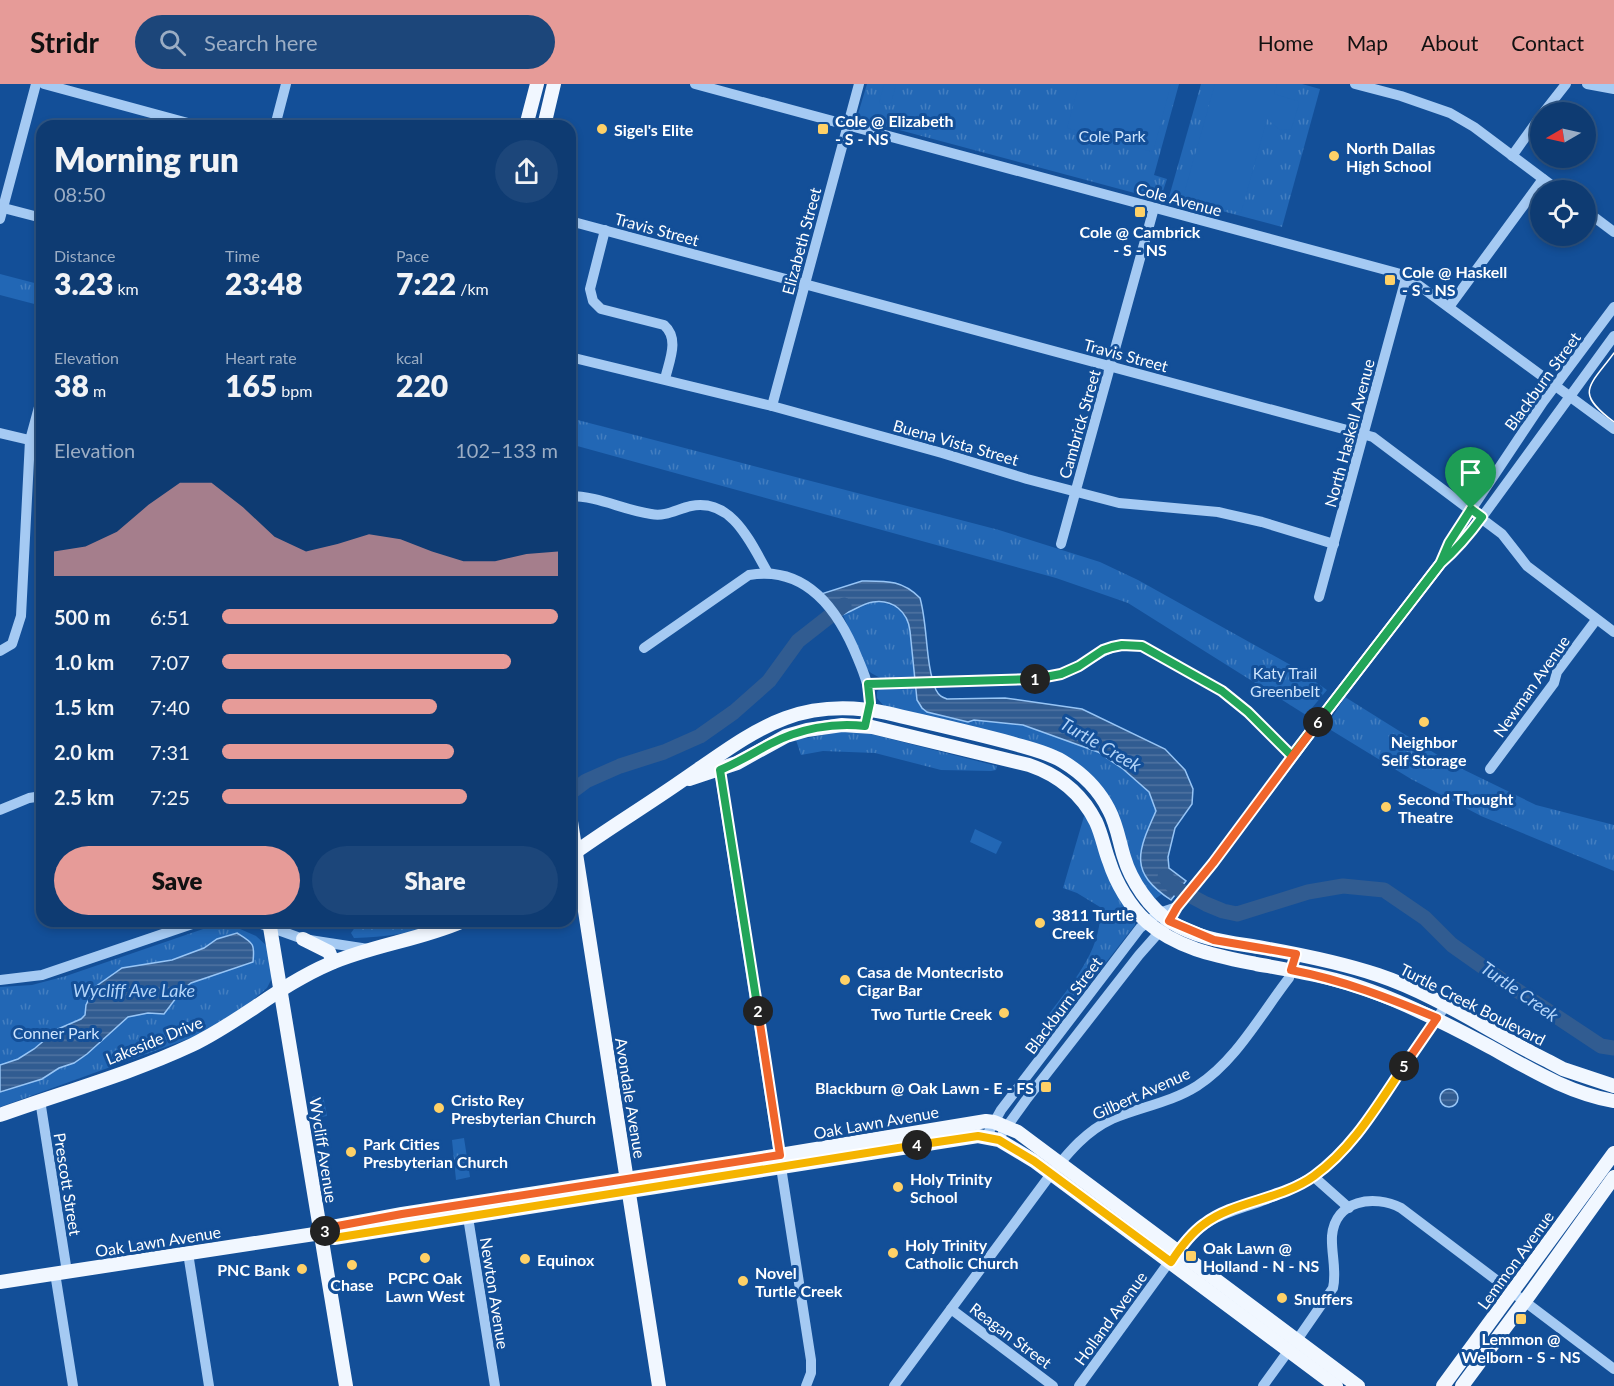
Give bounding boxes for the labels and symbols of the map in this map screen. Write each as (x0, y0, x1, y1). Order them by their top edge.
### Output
north arrow (1530, 102, 1596, 168)
place label: Cole @ Elizabeth - S - NS (835, 111, 954, 148)
place label: Sigel's Elite (614, 120, 694, 139)
marker: Sigel's Elite (595, 122, 609, 136)
marker: Cole @ Elizabeth - S - NS (816, 122, 830, 136)
park label: Cole Park (1078, 126, 1146, 145)
place label: North Dallas High School (1346, 138, 1435, 175)
marker: North Dallas High School (1327, 149, 1341, 163)
street label: Cole Avenue (1134, 178, 1224, 220)
street label: Elizabeth Street (778, 185, 825, 297)
marker: Cole @ Cambrick - S - NS (1133, 205, 1147, 219)
street label: Travis Street (613, 209, 701, 249)
place label: Cole @ Cambrick - S - NS (1080, 222, 1201, 259)
place label: Cole @ Haskell - S - NS (1402, 262, 1507, 299)
marker: Cole @ Haskell - S - NS (1383, 273, 1397, 287)
street label: Blackburn Street (1500, 328, 1584, 434)
street label: Travis Street (1082, 335, 1170, 375)
street label: North Haskell Avenue (1320, 357, 1378, 509)
street label: Cambrick Street (1054, 367, 1104, 481)
street label: Buena Vista Street (891, 415, 1021, 469)
pin (1445, 447, 1496, 509)
street label: Newman Avenue (1489, 632, 1573, 740)
park label: Katy Trail Greenbelt (1250, 663, 1320, 700)
pin: 1 (1020, 664, 1050, 694)
pin: 6 (1303, 707, 1333, 737)
water label: Turtle Creek (1057, 712, 1146, 776)
marker: Neighbor Self Storage (1417, 715, 1431, 729)
place label: Neighbor Self Storage (1382, 732, 1467, 769)
place label: Second Thought Theatre (1398, 789, 1514, 826)
marker: Second Thought Theatre (1379, 800, 1393, 814)
place label: 3811 Turtle Creek (1052, 905, 1135, 942)
marker: 3811 Turtle Creek (1033, 916, 1047, 930)
street label: Blackburn Street (1020, 953, 1106, 1057)
water label: Turtle Creek (1477, 956, 1564, 1026)
street label: Turtle Creek Boulevard (1397, 959, 1549, 1049)
place label: Casa de Montecristo Cigar Bar (857, 962, 1004, 999)
marker: Casa de Montecristo Cigar Bar (838, 973, 852, 987)
water label: Wycliff Ave Lake (73, 979, 195, 1001)
pin: 2 (743, 996, 773, 1026)
place label: Two Turtle Creek (871, 1004, 992, 1023)
marker: Two Turtle Creek (997, 1006, 1011, 1020)
street label: Lakeside Drive (103, 1012, 205, 1068)
park label: Conner Park (13, 1023, 100, 1042)
street label: Avondale Avenue (612, 1036, 650, 1160)
pin: 5 (1389, 1051, 1419, 1081)
street label: Gilbert Avenue (1089, 1063, 1193, 1123)
place label: Blackburn @ Oak Lawn - E - FS (815, 1078, 1034, 1097)
marker: Blackburn @ Oak Lawn - E - FS (1039, 1080, 1053, 1094)
place label: Cristo Rey Presbyterian Church (451, 1090, 596, 1127)
street label: Wycliff Avenue (306, 1096, 342, 1204)
marker: Cristo Rey Presbyterian Church (432, 1101, 446, 1115)
street label: Oak Lawn Avenue (812, 1102, 940, 1142)
pin: 4 (902, 1130, 932, 1160)
street label: Prescott Street (50, 1131, 86, 1237)
place label: Park Cities Presbyterian Church (363, 1134, 508, 1171)
marker: Park Cities Presbyterian Church (344, 1145, 358, 1159)
place label: Holy Trinity School (910, 1169, 993, 1206)
marker: Holy Trinity School (891, 1180, 905, 1194)
street label: Lemmon Avenue (1473, 1207, 1557, 1313)
pin: 3 (310, 1216, 340, 1246)
street label: Oak Lawn Avenue (94, 1222, 222, 1260)
place label: Holy Trinity Catholic Church (905, 1235, 1019, 1272)
street label: Newton Avenue (477, 1236, 513, 1350)
place label: Oak Lawn @ Holland - N - NS (1203, 1238, 1320, 1275)
marker: Holy Trinity Catholic Church (886, 1246, 900, 1260)
marker: Oak Lawn @ Holland - N - NS (1184, 1249, 1198, 1263)
place label: Equinox (537, 1250, 595, 1269)
marker: PCPC Oak Lawn West (418, 1251, 432, 1265)
marker: Equinox (518, 1252, 532, 1266)
marker: Chase (345, 1258, 359, 1272)
place label: PNC Bank (217, 1260, 290, 1279)
marker: PNC Bank (295, 1262, 309, 1276)
place label: Novel Turtle Creek (755, 1263, 843, 1300)
place label: PCPC Oak Lawn West (385, 1268, 465, 1305)
street label: Holland Avenue (1070, 1268, 1150, 1368)
marker: Novel Turtle Creek (736, 1274, 750, 1288)
place label: Chase (330, 1275, 374, 1294)
place label: Snuffers (1294, 1289, 1353, 1308)
marker: Snuffers (1275, 1291, 1289, 1305)
street label: Reagan Street (966, 1298, 1056, 1372)
marker: Lemmon @ Welborn - S - NS (1514, 1312, 1528, 1326)
place label: Lemmon @ Welborn - S - NS (1462, 1329, 1581, 1366)

